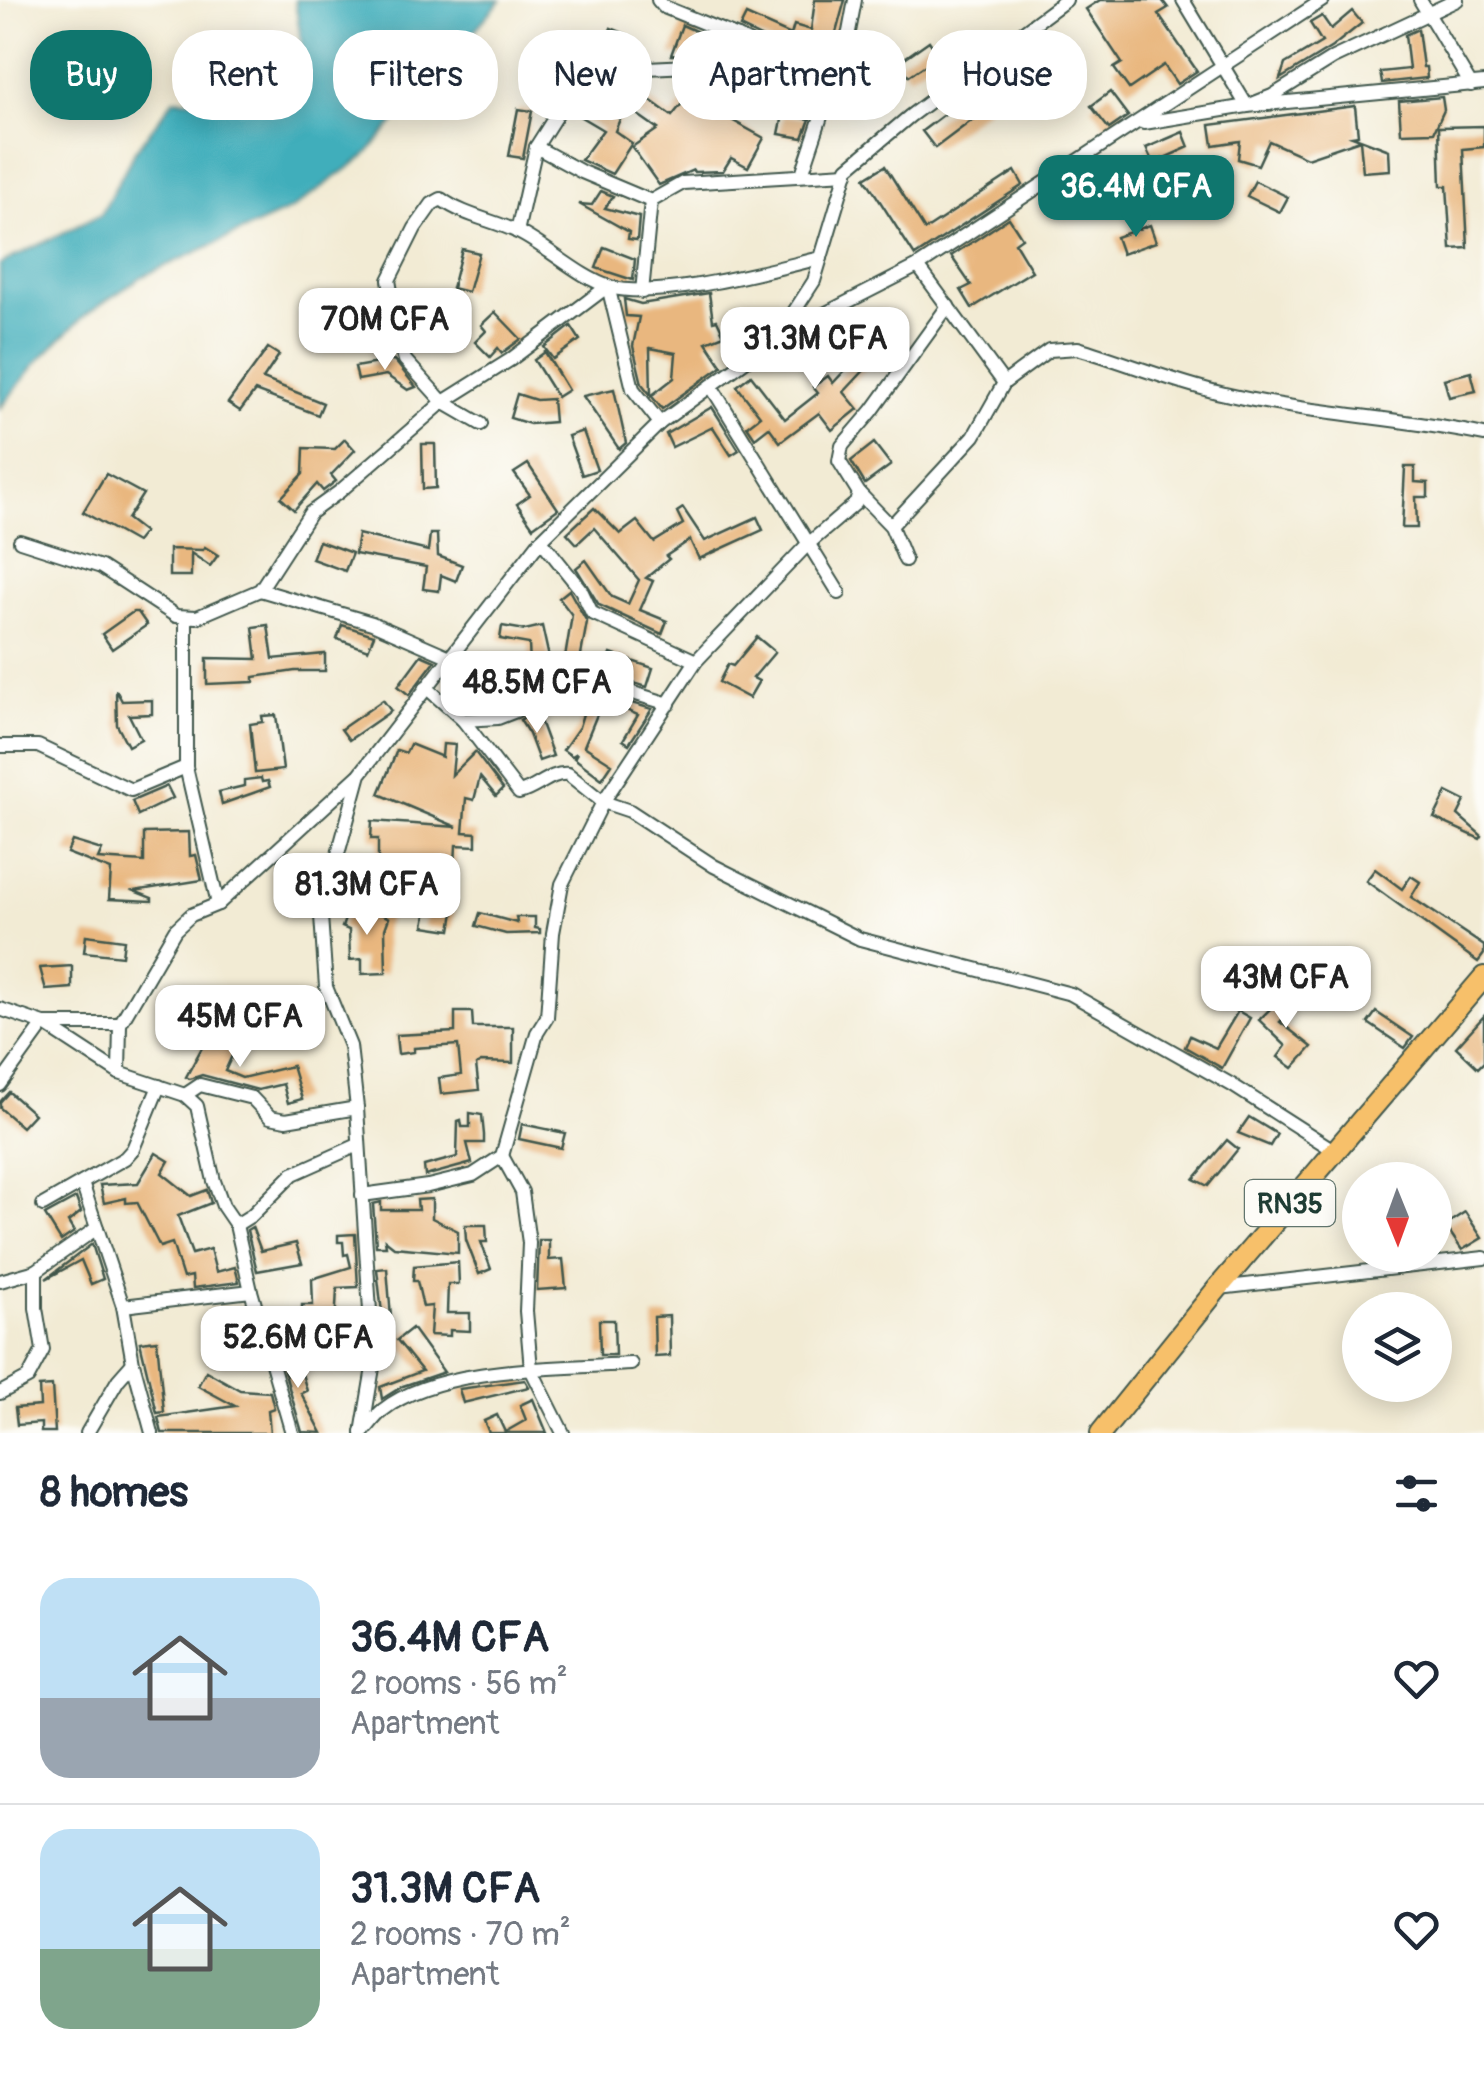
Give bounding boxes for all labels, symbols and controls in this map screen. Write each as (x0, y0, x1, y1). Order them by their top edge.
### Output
chip: Buy (30, 30, 152, 120)
chip: Rent (172, 30, 313, 120)
chip: Filters (333, 30, 498, 120)
chip: New (518, 30, 652, 120)
chip: Apartment (672, 30, 906, 120)
chip: House (926, 30, 1087, 120)
pin: 36.4M CFA (1022, 155, 1250, 240)
text: 36.4M CFA (1060, 167, 1212, 207)
pin: 70M CFA (293, 288, 477, 373)
text: 70M CFA (321, 300, 449, 340)
pin: 31.3M CFA (701, 307, 929, 392)
text: 31.3M CFA (743, 319, 888, 359)
pin: 48.5M CFA (423, 651, 651, 736)
text: 48.5M CFA (463, 663, 611, 703)
pin: 81.3M CFA (253, 853, 481, 938)
text: 81.3M CFA (295, 865, 439, 905)
pin: 43M CFA (1194, 946, 1378, 1031)
text: 43M CFA (1223, 958, 1349, 998)
pin: 45M CFA (148, 985, 332, 1070)
text: 45M CFA (177, 997, 303, 1037)
north arrow (1342, 1162, 1452, 1272)
map controls (1342, 1162, 1452, 1402)
road number: RN35 (1245, 1180, 1335, 1226)
button: layers (1342, 1292, 1452, 1402)
pin: 52.6M CFA (184, 1306, 412, 1391)
text: 52.6M CFA (223, 1318, 373, 1358)
icon: filters (1389, 1466, 1444, 1521)
text: 8 homes (40, 1467, 188, 1519)
text: 36.4M CFA (350, 1612, 549, 1664)
icon: home (120, 1618, 240, 1738)
icon: heart (1389, 1651, 1444, 1706)
text: 2 rooms · 56 m² (350, 1664, 568, 1704)
text: Apartment (350, 1704, 499, 1744)
text: 31.3M CFA (350, 1863, 540, 1915)
icon: home (120, 1869, 240, 1989)
icon: heart (1389, 1902, 1444, 1957)
text: 2 rooms · 70 m² (350, 1915, 571, 1955)
text: Apartment (350, 1955, 499, 1995)

